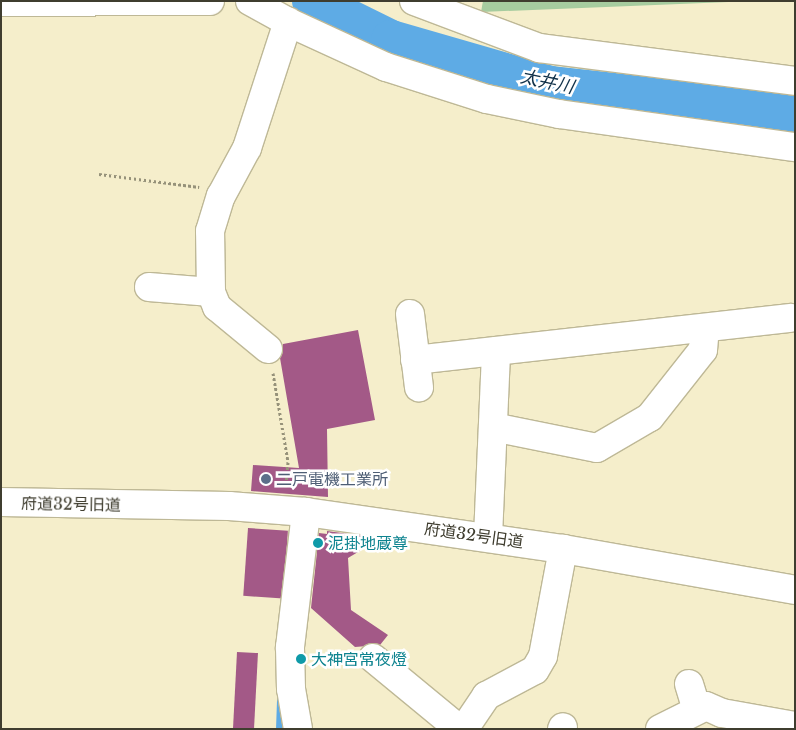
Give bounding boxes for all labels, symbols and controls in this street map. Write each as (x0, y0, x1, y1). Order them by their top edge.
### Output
water label: 太井川 (518, 66, 576, 98)
place label: 二戸電機工業所 (276, 469, 388, 489)
marker: 二戸電機工業所 (260, 473, 272, 485)
street label: 府道32号旧道 (21, 494, 121, 514)
street label: 府道32号旧道 (423, 519, 525, 551)
place label: 泥掛地蔵尊 (328, 533, 408, 553)
marker: 泥掛地蔵尊 (312, 537, 324, 549)
place label: 大神宮常夜燈 (311, 649, 407, 669)
marker: 大神宮常夜燈 (295, 653, 307, 665)

